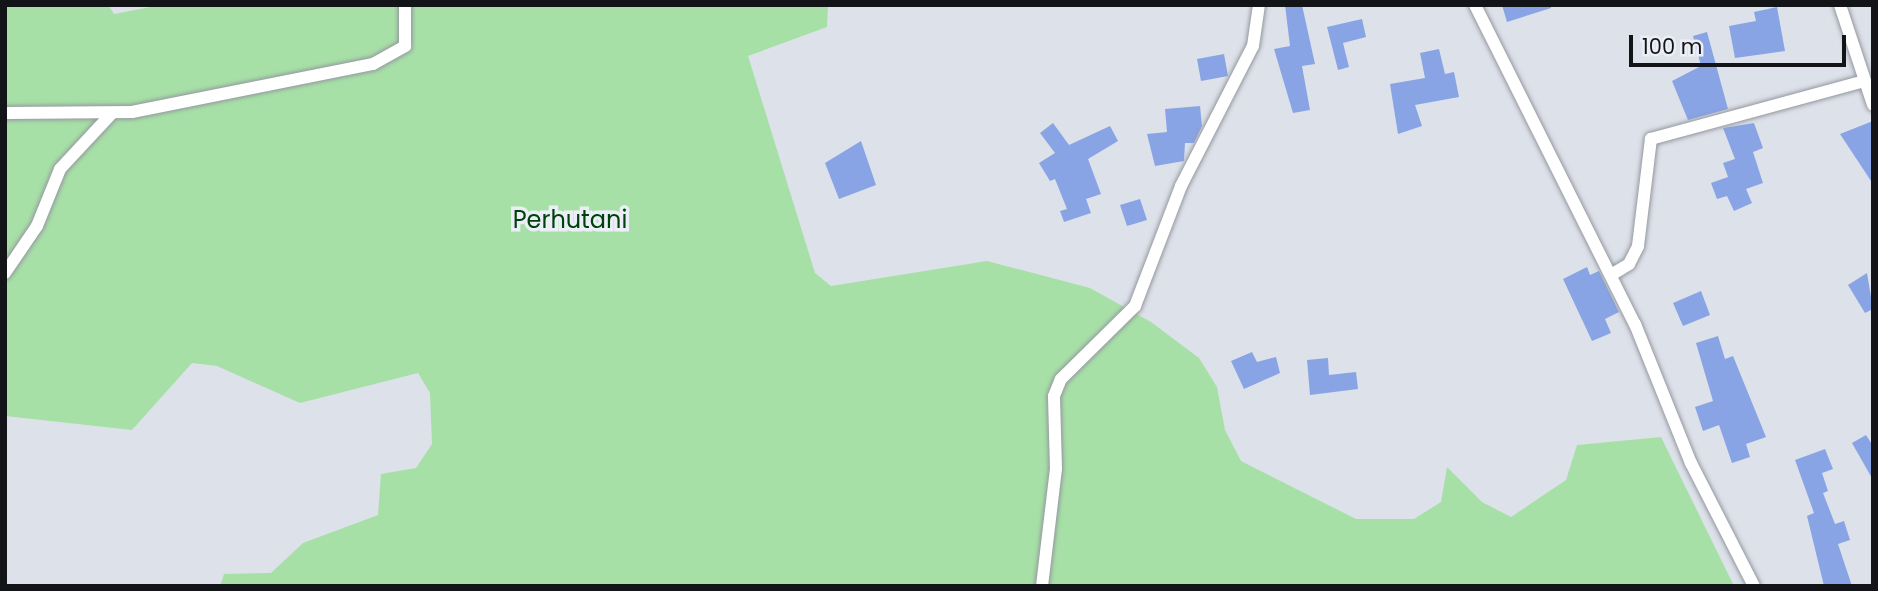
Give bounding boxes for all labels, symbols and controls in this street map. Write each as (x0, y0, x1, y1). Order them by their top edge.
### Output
scale bar (1633, 21, 1850, 65)
text: 100 m (1642, 32, 1702, 61)
park label: Perhutani (513, 206, 627, 234)

